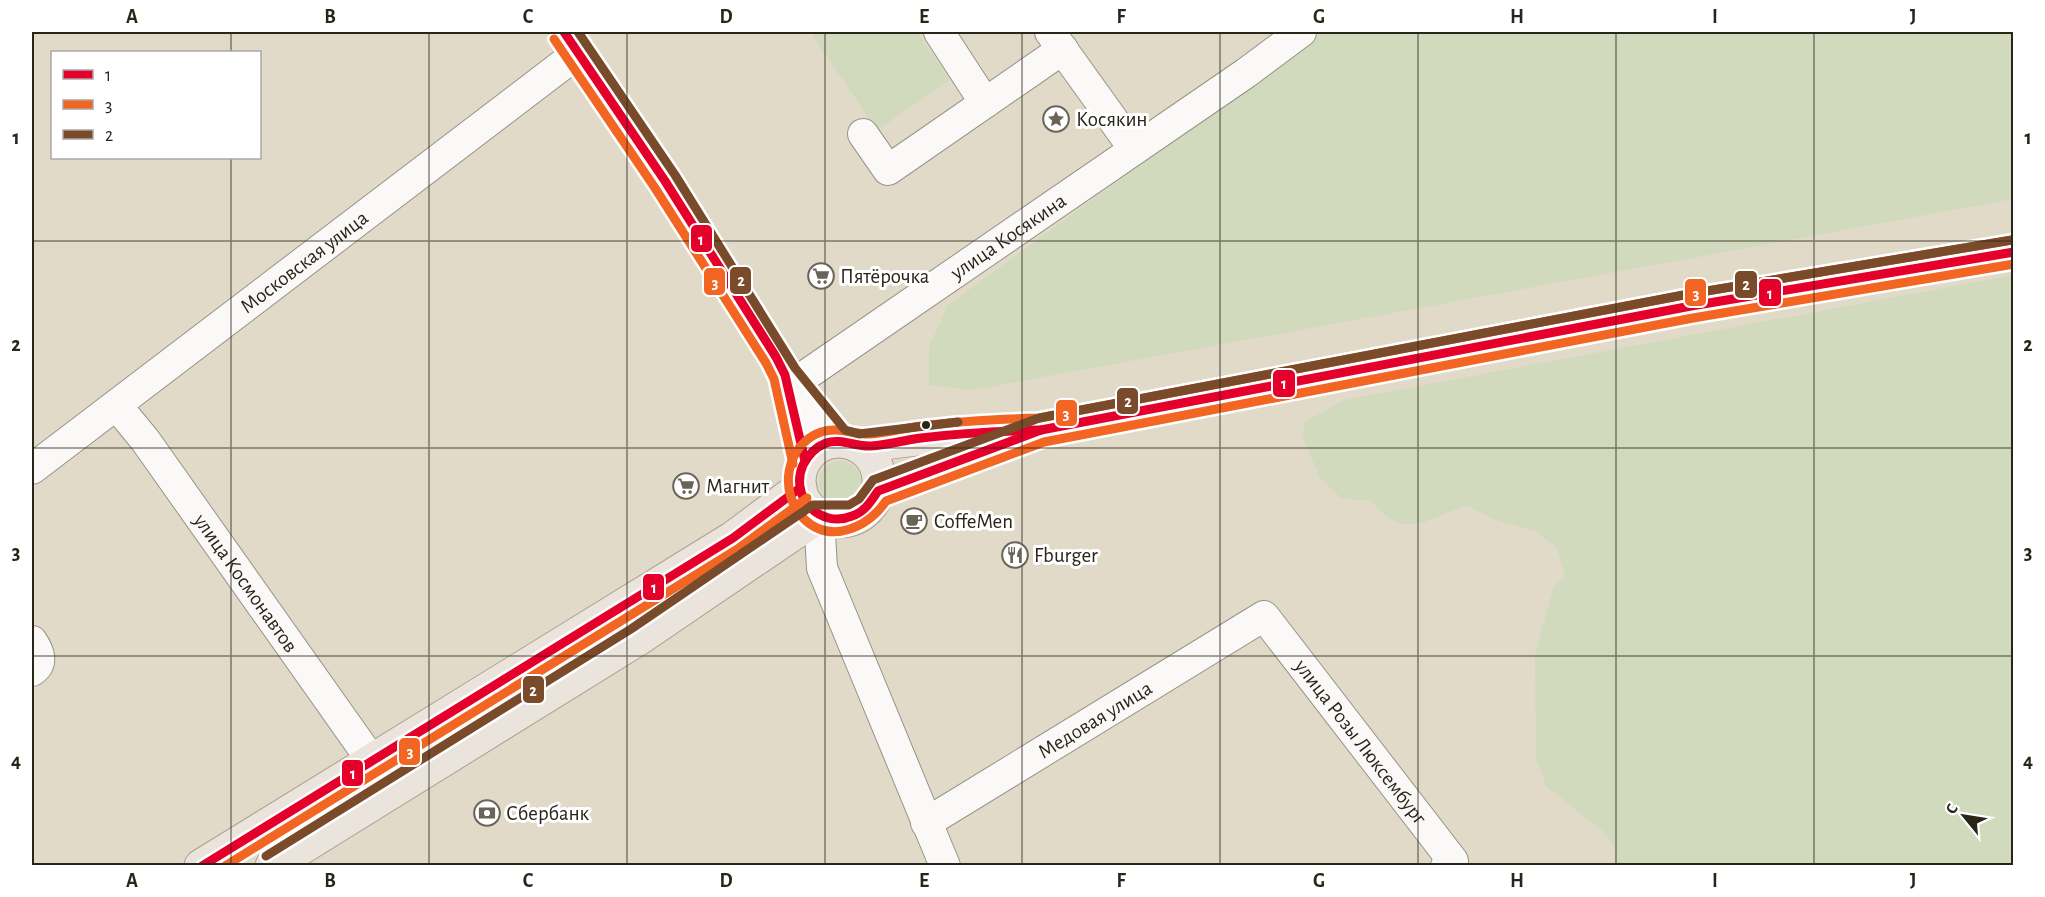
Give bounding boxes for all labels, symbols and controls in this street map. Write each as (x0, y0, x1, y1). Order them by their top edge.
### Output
text: A (126, 7, 138, 27)
text: B (324, 7, 336, 27)
text: C (523, 7, 534, 27)
text: D (719, 7, 733, 27)
text: E (919, 7, 929, 27)
text: F (1116, 7, 1126, 27)
text: G (1313, 7, 1325, 27)
text: H (1510, 7, 1524, 27)
text: I (1712, 7, 1718, 27)
text: J (1910, 7, 1916, 27)
legend (51, 51, 261, 159)
text: 1 (105, 67, 111, 85)
text: 3 (105, 97, 112, 115)
place icon: Косякин (1041, 104, 1071, 134)
place label: Косякин (1076, 109, 1148, 130)
text: 2 (105, 127, 113, 145)
text: 1 (12, 128, 20, 148)
text: 1 (2024, 128, 2032, 148)
street label: улица Косякина (946, 190, 1070, 284)
street label: Московская улица (237, 207, 372, 317)
line badge: 1 (690, 224, 713, 253)
text: 1 (698, 232, 704, 248)
supermarket icon: Пятёрочка (806, 261, 836, 291)
line badge: 2 (729, 266, 752, 295)
place label: Пятёрочка (840, 266, 930, 287)
line badge: 3 (703, 267, 726, 296)
line badge: 2 (1734, 270, 1758, 299)
text: 2 (737, 273, 745, 289)
text: 3 (712, 275, 719, 291)
text: 2 (1742, 277, 1750, 293)
line badge: 3 (1684, 278, 1707, 307)
line badge: 1 (1758, 278, 1782, 307)
text: 3 (1693, 286, 1700, 302)
text: 1 (1767, 286, 1773, 302)
text: 2 (11, 335, 21, 355)
text: 2 (2023, 335, 2033, 355)
line badge: 1 (1272, 369, 1296, 398)
text: 1 (1281, 376, 1287, 392)
line badge: 2 (1116, 387, 1139, 415)
text: 2 (1124, 394, 1132, 410)
line badge: 3 (1055, 399, 1078, 427)
text: 3 (1063, 406, 1070, 422)
unlabelled marker (920, 419, 932, 431)
supermarket icon: Магнит (671, 471, 701, 501)
place label: Магнит (706, 476, 770, 497)
cafe icon: CoffeMen (899, 506, 929, 536)
street label: улица Космонавтов (189, 509, 302, 656)
place label: CoffeMen (934, 511, 1013, 532)
restaurant icon: Fburger (1000, 540, 1030, 570)
text: 3 (12, 543, 20, 563)
text: 3 (2024, 543, 2032, 563)
place label: Fburger (1034, 545, 1098, 566)
line badge: 1 (642, 573, 665, 601)
text: 1 (651, 580, 657, 596)
street label: улица Розы Люксембург (1290, 655, 1431, 829)
line badge: 2 (522, 675, 545, 704)
street label: Медовая улица (1034, 677, 1156, 763)
text: 2 (529, 683, 537, 699)
line badge: 3 (398, 737, 421, 766)
text: 3 (407, 744, 414, 760)
text: 4 (11, 751, 21, 771)
text: 4 (2023, 751, 2033, 771)
line badge: 1 (341, 759, 364, 787)
text: 1 (350, 766, 356, 782)
north arrow (1934, 786, 1994, 846)
bank icon: Сбербанк (472, 798, 502, 828)
text: С (1943, 801, 1961, 817)
place label: Сбербанк (506, 803, 589, 824)
text: A (126, 871, 138, 891)
text: B (324, 871, 336, 891)
text: C (523, 871, 534, 891)
text: D (719, 871, 733, 891)
text: E (919, 871, 929, 891)
text: F (1116, 871, 1126, 891)
text: G (1313, 871, 1325, 891)
text: H (1510, 871, 1524, 891)
text: I (1712, 871, 1718, 891)
text: J (1910, 871, 1916, 891)

